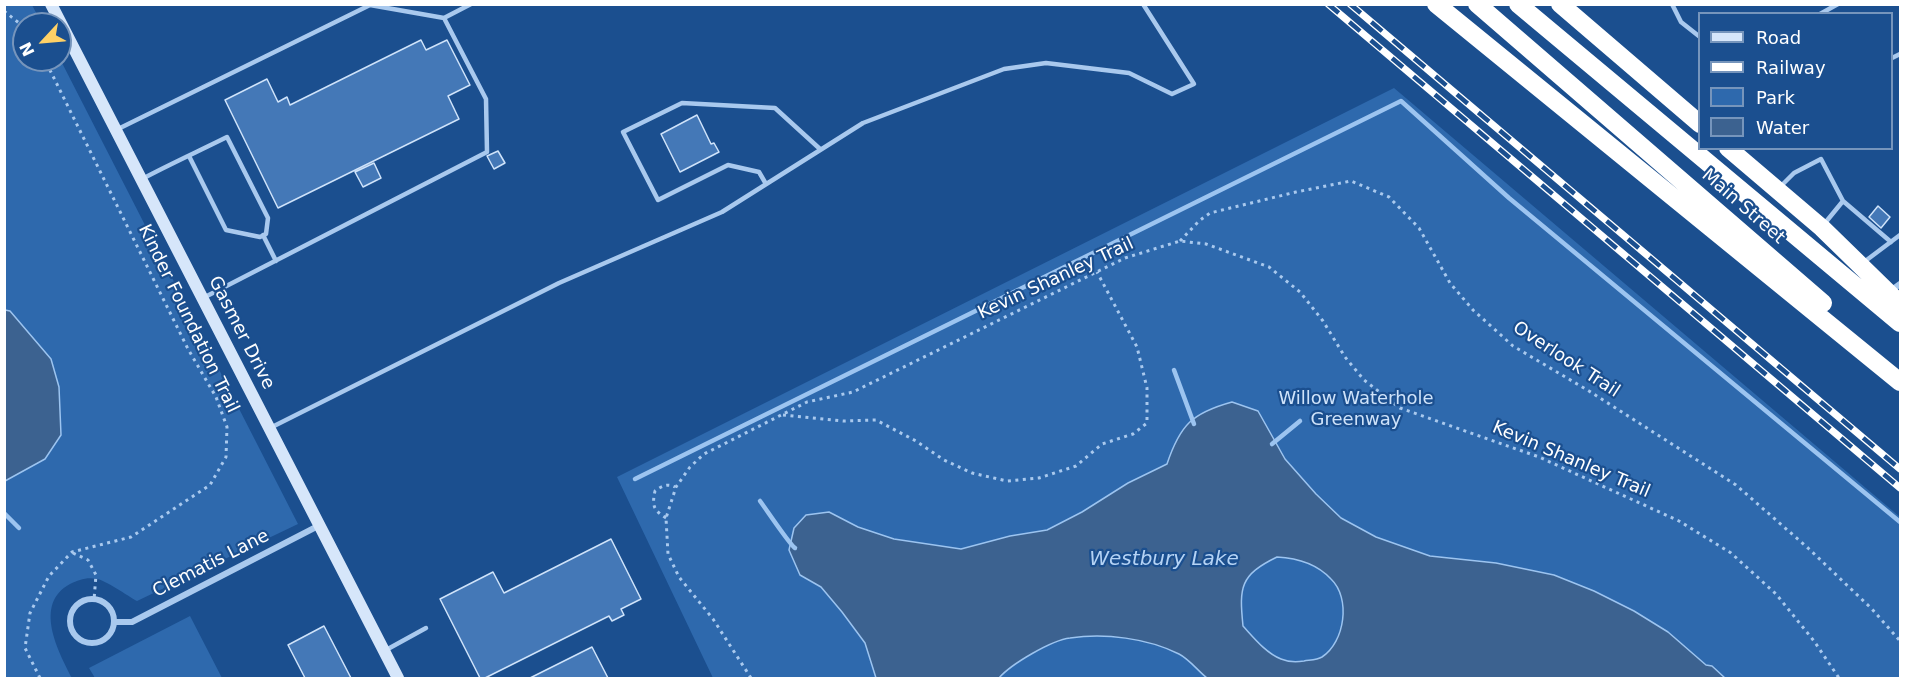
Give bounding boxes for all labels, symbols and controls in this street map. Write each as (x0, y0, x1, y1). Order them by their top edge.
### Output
north arrow (12, 12, 72, 72)
legend (1698, 12, 1893, 150)
text: Road (1756, 27, 1801, 48)
text: N (16, 39, 39, 59)
text: Railway (1756, 57, 1826, 78)
text: Park (1756, 87, 1795, 108)
text: Water (1756, 117, 1809, 138)
street label: Main Street (1697, 165, 1789, 249)
street label: Kinder Foundation Trail (133, 221, 243, 417)
street label: Kevin Shanley Trail (975, 233, 1137, 325)
street label: Gasmer Drive (203, 273, 279, 393)
street label: Overlook Trail (1508, 317, 1624, 403)
park label: Willow Waterhole Greenway (1278, 388, 1434, 430)
street label: Kevin Shanley Trail (1489, 417, 1653, 503)
street label: Clematis Lane (149, 525, 273, 603)
water label: Westbury Lake (1089, 548, 1239, 572)

